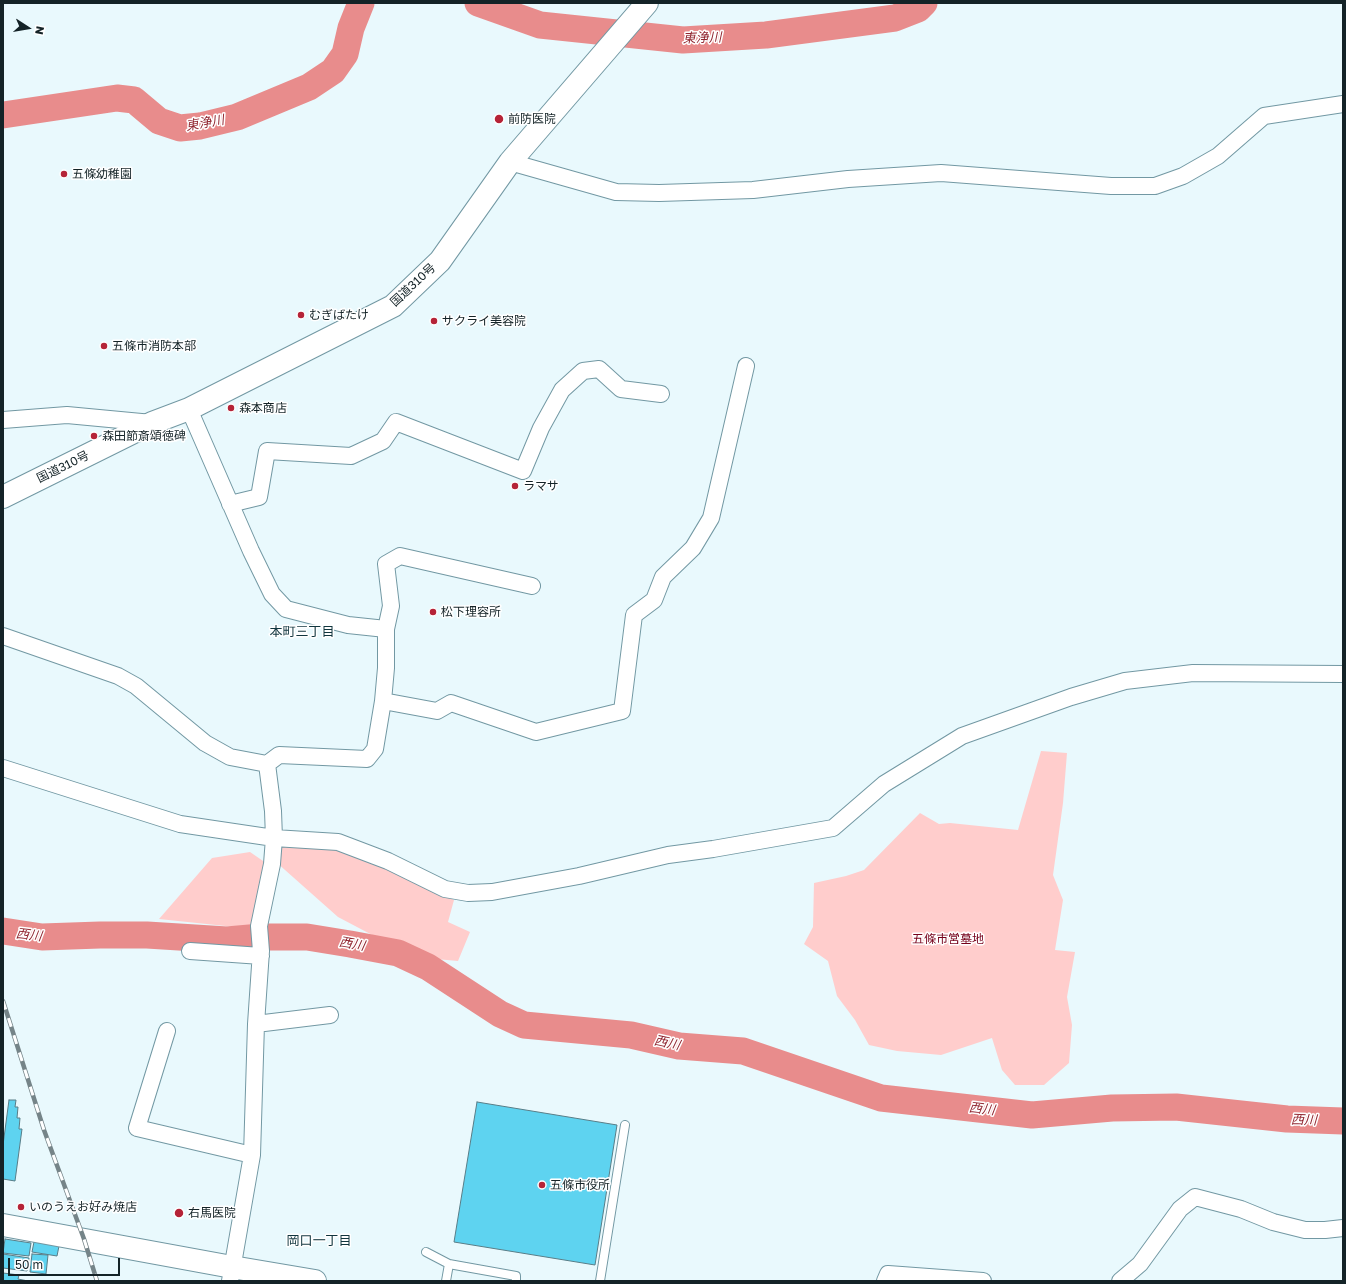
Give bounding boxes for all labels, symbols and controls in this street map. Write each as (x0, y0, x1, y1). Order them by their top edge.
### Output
north arrow (8, 8, 48, 48)
text: N (33, 25, 47, 36)
water label: 東浄川 (682, 30, 722, 46)
water label: 東浄川 (184, 112, 226, 134)
place label: 前防医院 (508, 112, 556, 126)
marker: 前防医院 (493, 113, 505, 125)
place label: 五條幼稚園 (72, 167, 132, 181)
marker: 五條幼稚園 (59, 169, 69, 179)
street label: 国道310号 (388, 261, 438, 309)
place label: むぎばたけ (309, 308, 369, 322)
marker: むぎばたけ (296, 310, 306, 320)
place label: サクライ美容院 (442, 314, 526, 328)
marker: サクライ美容院 (429, 316, 439, 326)
place label: 五條市消防本部 (112, 339, 196, 353)
marker: 五條市消防本部 (99, 341, 109, 351)
place label: 森本商店 (239, 401, 287, 415)
marker: 森本商店 (226, 403, 236, 413)
place label: 森田節斎頌徳碑 (102, 429, 186, 443)
marker: 森田節斎頌徳碑 (89, 431, 99, 441)
street label: 国道310号 (35, 448, 91, 486)
place label: ラマサ (523, 479, 559, 493)
marker: ラマサ (510, 481, 520, 491)
place label: 松下理容所 (441, 605, 501, 619)
marker: 松下理容所 (428, 607, 438, 617)
district label: 本町三丁目 (270, 624, 334, 640)
water label: 西川 (15, 926, 43, 944)
park label: 五條市営墓地 (912, 932, 984, 946)
water label: 西川 (338, 934, 366, 954)
water label: 西川 (653, 1033, 681, 1053)
water label: 西川 (968, 1100, 996, 1118)
water label: 西川 (1291, 1112, 1317, 1128)
place label: 五條市役所 (550, 1178, 610, 1192)
marker: 五條市役所 (537, 1180, 547, 1190)
place label: いのうえお好み焼店 (29, 1200, 137, 1214)
marker: いのうえお好み焼店 (16, 1202, 26, 1212)
place label: 右馬医院 (188, 1206, 236, 1220)
marker: 右馬医院 (173, 1207, 185, 1219)
district label: 岡口一丁目 (287, 1233, 351, 1249)
scale bar (10, 1250, 122, 1276)
text: 50 m (15, 1257, 43, 1272)

